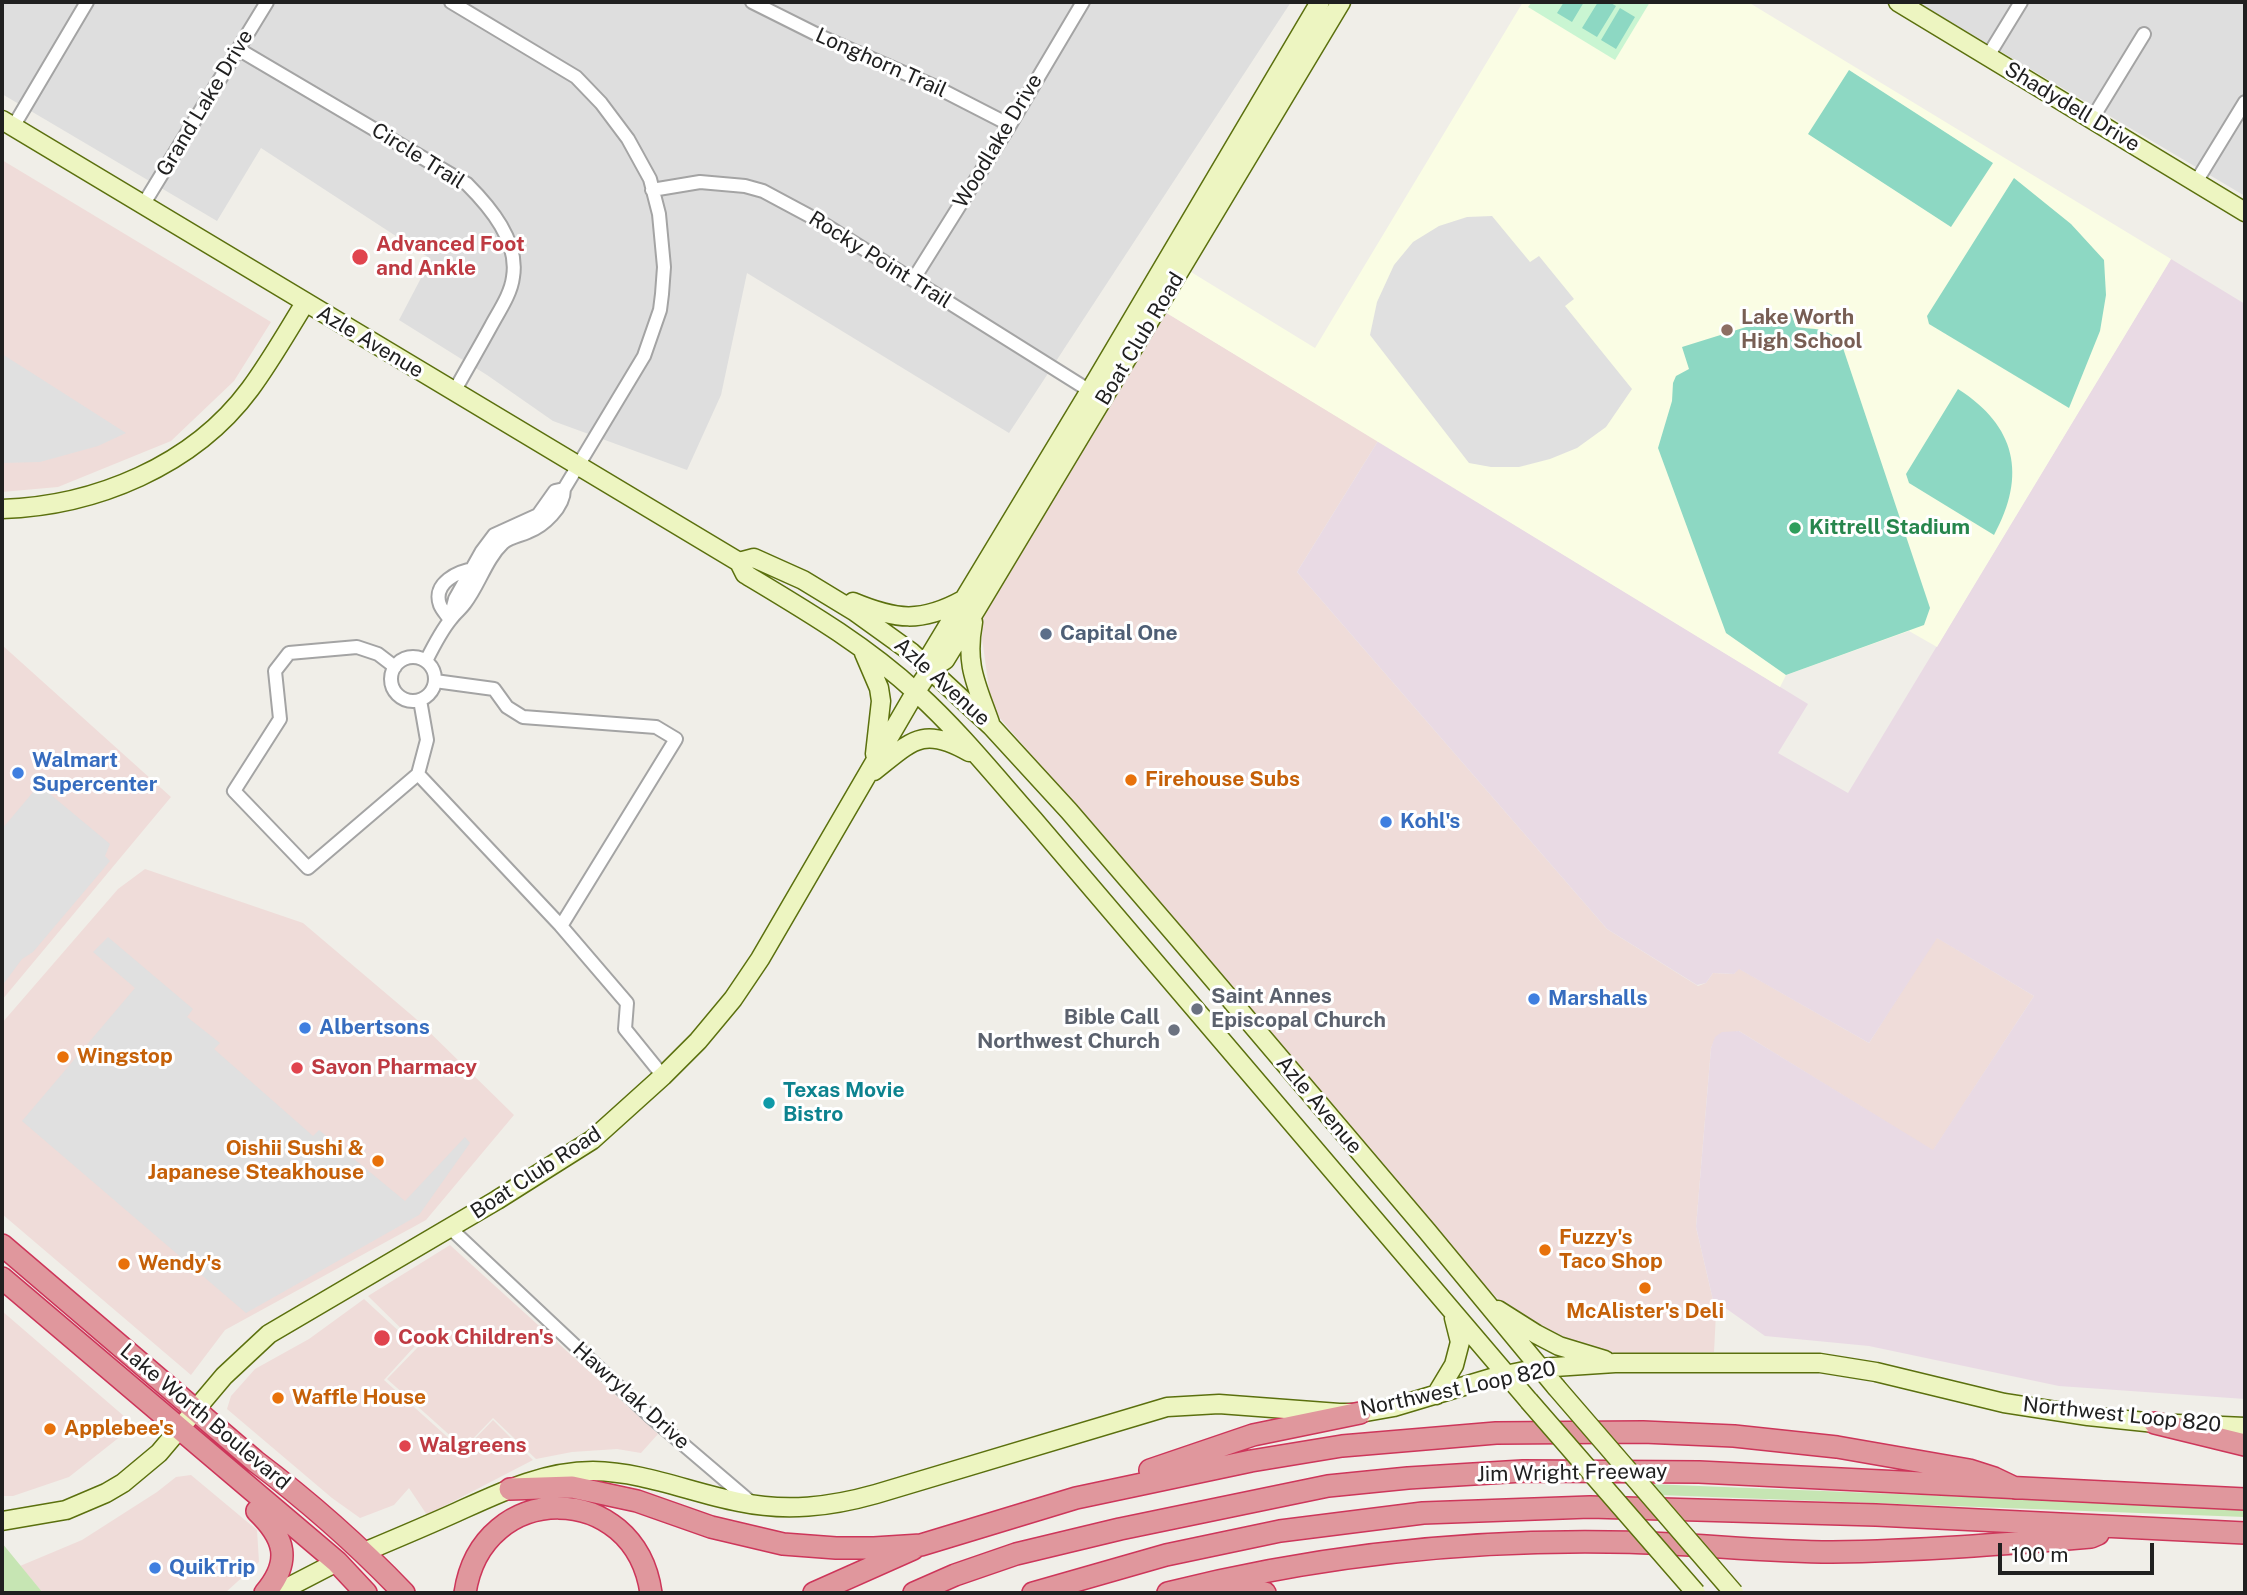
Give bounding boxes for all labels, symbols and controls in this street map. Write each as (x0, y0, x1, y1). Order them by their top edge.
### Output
street label: Longhorn Trail (811, 23, 951, 103)
street label: Grand Lake Drive (151, 25, 259, 181)
street label: Shadydell Drive (2000, 57, 2144, 157)
street label: Woodlake Drive (948, 69, 1048, 213)
street label: Circle Trail (367, 118, 469, 194)
street label: Rocky Point Trail (804, 206, 956, 314)
place label: Advanced Foot and Ankle (376, 232, 525, 282)
marker: Advanced Foot and Ankle (350, 247, 370, 267)
street label: Boat Club Road (1090, 268, 1190, 410)
street label: Azle Avenue (312, 300, 428, 384)
place label: Lake Worth High School (1741, 305, 1862, 355)
marker: Lake Worth High School (1719, 322, 1735, 338)
place label: Kittrell Stadium (1809, 515, 1970, 541)
marker: Kittrell Stadium (1787, 520, 1803, 536)
place label: Capital One (1060, 621, 1178, 647)
marker: Capital One (1038, 626, 1054, 642)
street label: Azle Avenue (889, 632, 995, 732)
place label: Walmart Supercenter (32, 748, 157, 798)
marker: Walmart Supercenter (10, 765, 26, 781)
place label: Firehouse Subs (1145, 767, 1300, 793)
marker: Firehouse Subs (1123, 772, 1139, 788)
place label: Kohl's (1400, 809, 1460, 835)
marker: Kohl's (1378, 814, 1394, 830)
place label: Saint Annes Episcopal Church (1211, 984, 1386, 1034)
place label: Marshalls (1548, 986, 1647, 1012)
marker: Marshalls (1526, 991, 1542, 1007)
marker: Saint Annes Episcopal Church (1189, 1001, 1205, 1017)
place label: Bible Call Northwest Church (977, 1005, 1160, 1055)
place label: Albertsons (319, 1015, 430, 1041)
marker: Albertsons (297, 1020, 313, 1036)
marker: Bible Call Northwest Church (1166, 1022, 1182, 1038)
place label: Wingstop (77, 1044, 173, 1070)
marker: Wingstop (55, 1049, 71, 1065)
street label: Azle Avenue (1271, 1051, 1367, 1159)
place label: Savon Pharmacy (311, 1055, 477, 1081)
marker: Savon Pharmacy (289, 1060, 305, 1076)
place label: Texas Movie Bistro (783, 1078, 905, 1128)
marker: Texas Movie Bistro (761, 1095, 777, 1111)
street label: Boat Club Road (466, 1121, 606, 1225)
place label: Oishii Sushi & Japanese Steakhouse (148, 1136, 364, 1186)
marker: Oishii Sushi & Japanese Steakhouse (370, 1153, 386, 1169)
place label: Fuzzy's Taco Shop (1559, 1225, 1663, 1275)
marker: Fuzzy's Taco Shop (1537, 1242, 1553, 1258)
place label: Wendy's (138, 1251, 222, 1277)
marker: Wendy's (116, 1256, 132, 1272)
marker: McAlister's Deli (1637, 1280, 1653, 1296)
place label: McAlister's Deli (1566, 1299, 1724, 1325)
place label: Cook Children's (398, 1325, 554, 1351)
marker: Cook Children's (372, 1328, 392, 1348)
street label: Hawrylak Drive (567, 1337, 695, 1455)
street label: Lake Worth Boulevard (115, 1338, 295, 1496)
street label: Northwest Loop 820 (1358, 1356, 1558, 1422)
place label: Waffle House (292, 1385, 426, 1411)
marker: Waffle House (270, 1390, 286, 1406)
street label: Northwest Loop 820 (2022, 1392, 2222, 1438)
place label: Applebee's (64, 1416, 174, 1442)
marker: Applebee's (42, 1421, 58, 1437)
place label: Walgreens (419, 1433, 527, 1459)
marker: Walgreens (397, 1438, 413, 1454)
street label: Jim Wright Freeway (1476, 1459, 1668, 1487)
scale bar (2002, 1528, 2158, 1572)
text: 100 m (2011, 1542, 2068, 1567)
place label: QuikTrip (169, 1555, 255, 1581)
marker: QuikTrip (147, 1560, 163, 1576)

